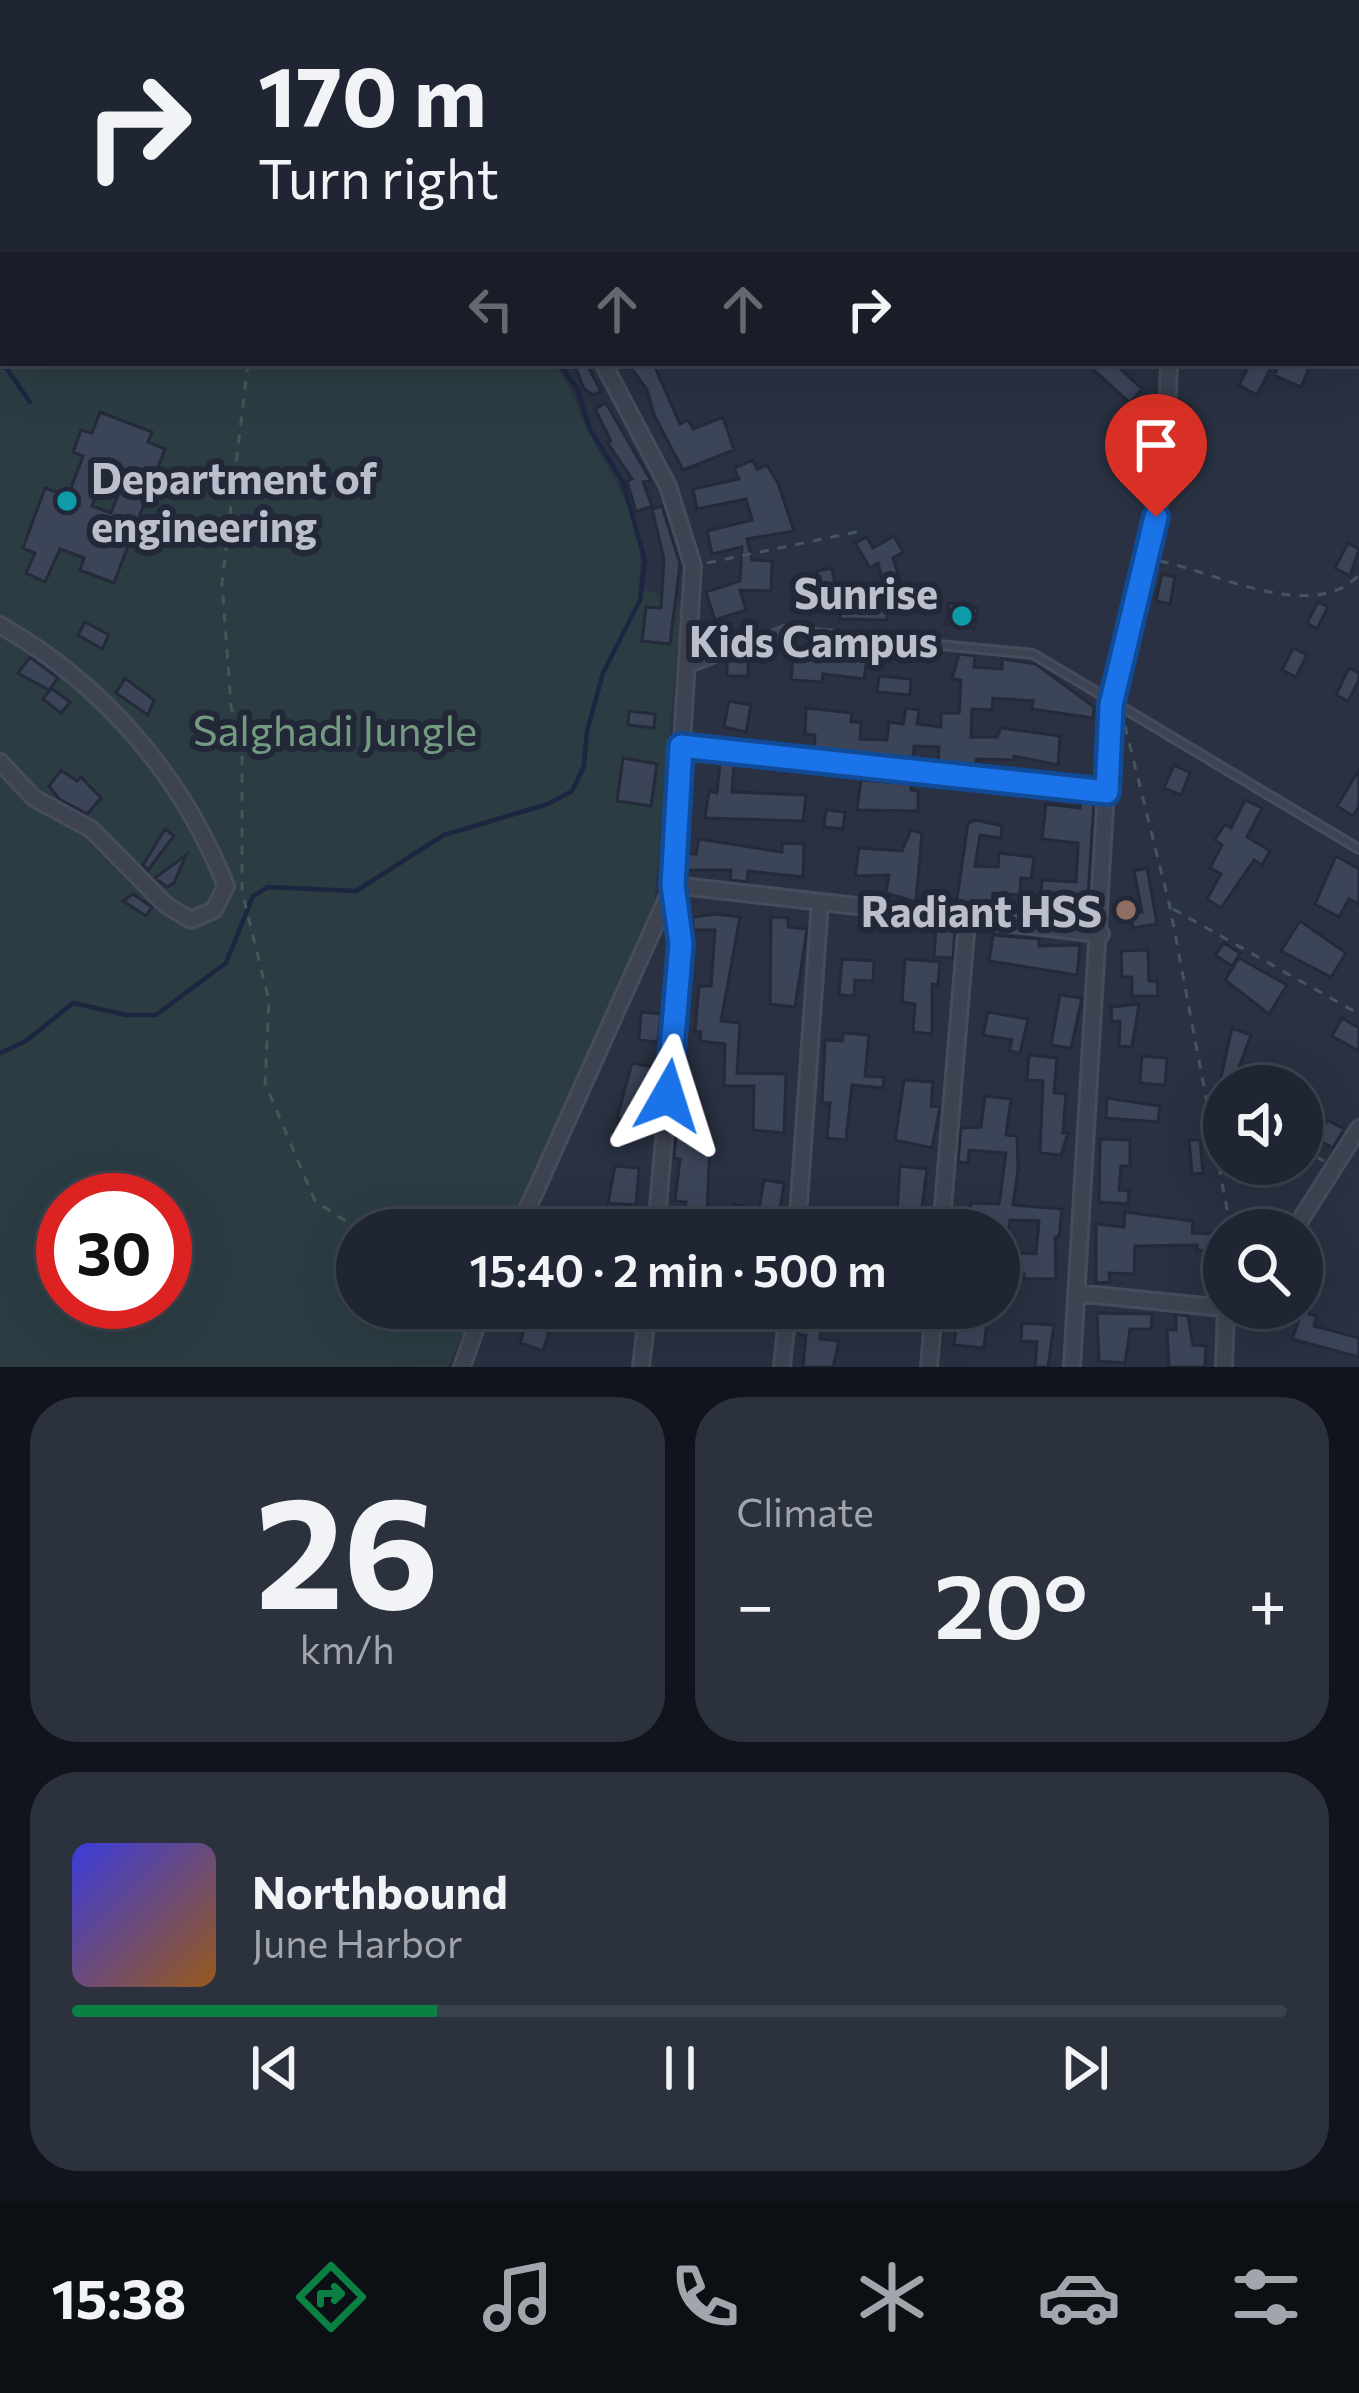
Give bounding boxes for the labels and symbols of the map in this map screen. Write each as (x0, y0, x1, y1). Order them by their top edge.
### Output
pin (1105, 394, 1207, 517)
place label: Department of engineering (91, 451, 378, 551)
marker: Department of engineering (54, 488, 80, 514)
place label: Sunrise Kids Campus (689, 566, 938, 666)
marker: Sunrise Kids Campus (949, 603, 975, 629)
park label: Salghadi Jungle (193, 703, 477, 755)
place label: Radiant HSS (861, 884, 1102, 936)
marker: Radiant HSS (1113, 897, 1139, 923)
position arrow (605, 1033, 731, 1159)
speed limit sign: 30 (36, 1173, 192, 1329)

